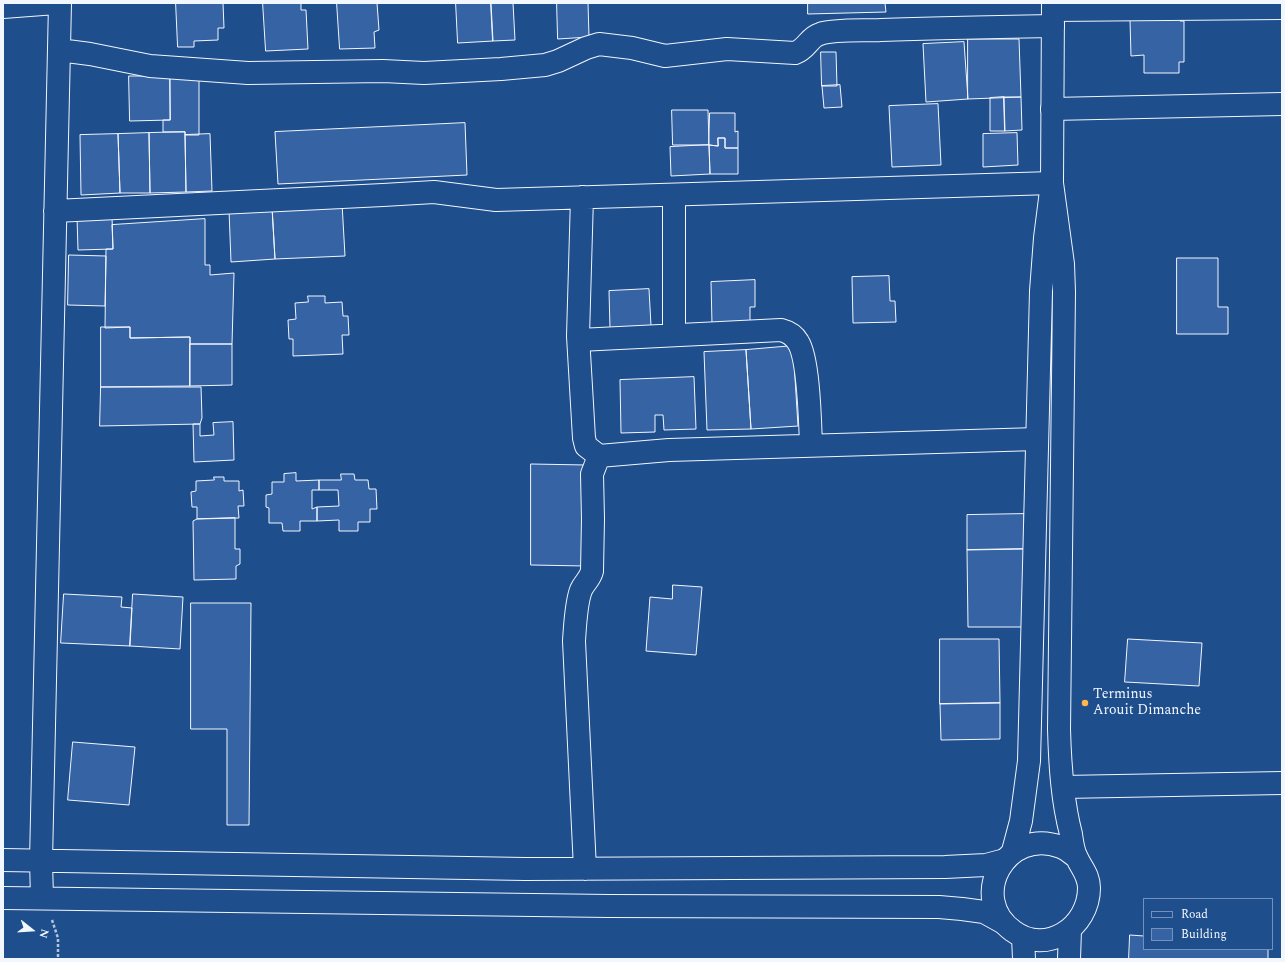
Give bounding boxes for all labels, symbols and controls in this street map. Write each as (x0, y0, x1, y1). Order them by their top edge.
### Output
place label: Terminus Arouit Dimanche (1093, 687, 1201, 720)
marker: Terminus Arouit Dimanche (1080, 698, 1090, 708)
legend (1143, 898, 1273, 950)
text: Road (1181, 905, 1208, 924)
north arrow (12, 910, 52, 950)
text: Building (1181, 925, 1227, 944)
text: N (35, 927, 53, 940)

